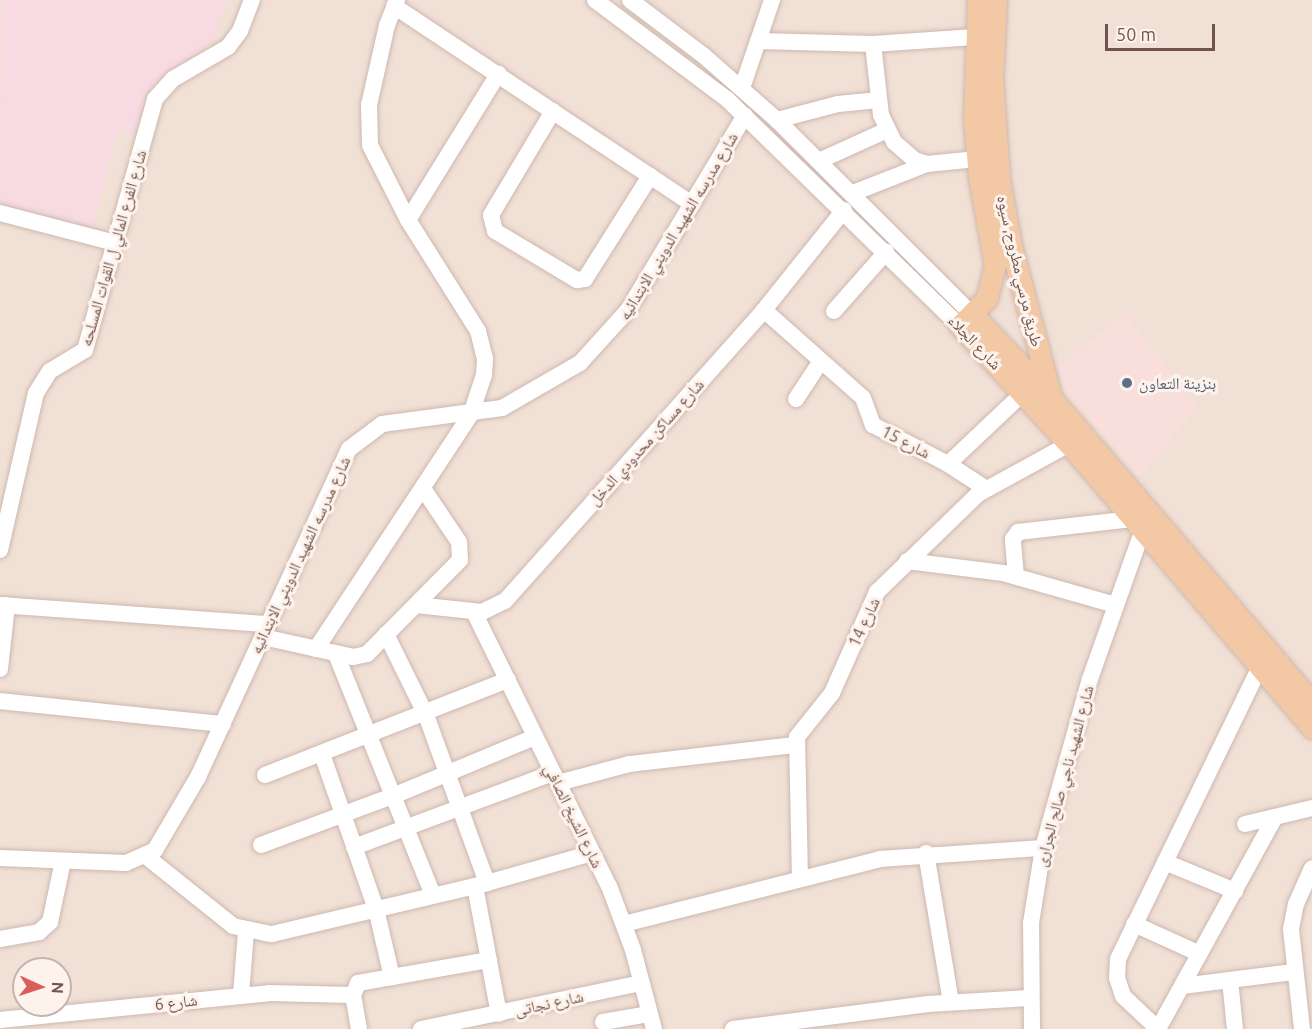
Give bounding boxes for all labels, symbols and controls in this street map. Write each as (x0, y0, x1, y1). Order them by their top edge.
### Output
scale bar (1108, 12, 1218, 50)
text: 50 m (1116, 24, 1156, 44)
street label: شارع مدرسه الشهيد الدويني الابتدائيه (614, 129, 742, 323)
street label: شارع الفرع المالي ل القوات المسلحه (76, 148, 150, 348)
street label: طريق مرسي مطروح, سيوه (993, 193, 1047, 349)
street label: شارع الجلاء (944, 311, 1006, 373)
place label: بنزينة التعاون (1139, 373, 1216, 393)
street label: شارع مساكن محدودي الدخل (584, 375, 708, 509)
marker: بنزينة التعاون (1120, 376, 1134, 390)
street label: شارع 15 (878, 422, 934, 462)
street label: شارع مدرسه الشهيد الدويني الابتدائيه (246, 453, 354, 657)
street label: شارع 14 (844, 594, 884, 650)
street label: شارع الشهيد ناجي صالح الجرارى (1031, 683, 1097, 869)
street label: شارع الشيخ الصافي (541, 761, 607, 871)
north arrow (12, 957, 72, 1017)
text: N (49, 981, 67, 994)
street label: شارع نجاتى (513, 986, 585, 1020)
street label: شارع 6 (154, 990, 198, 1014)

